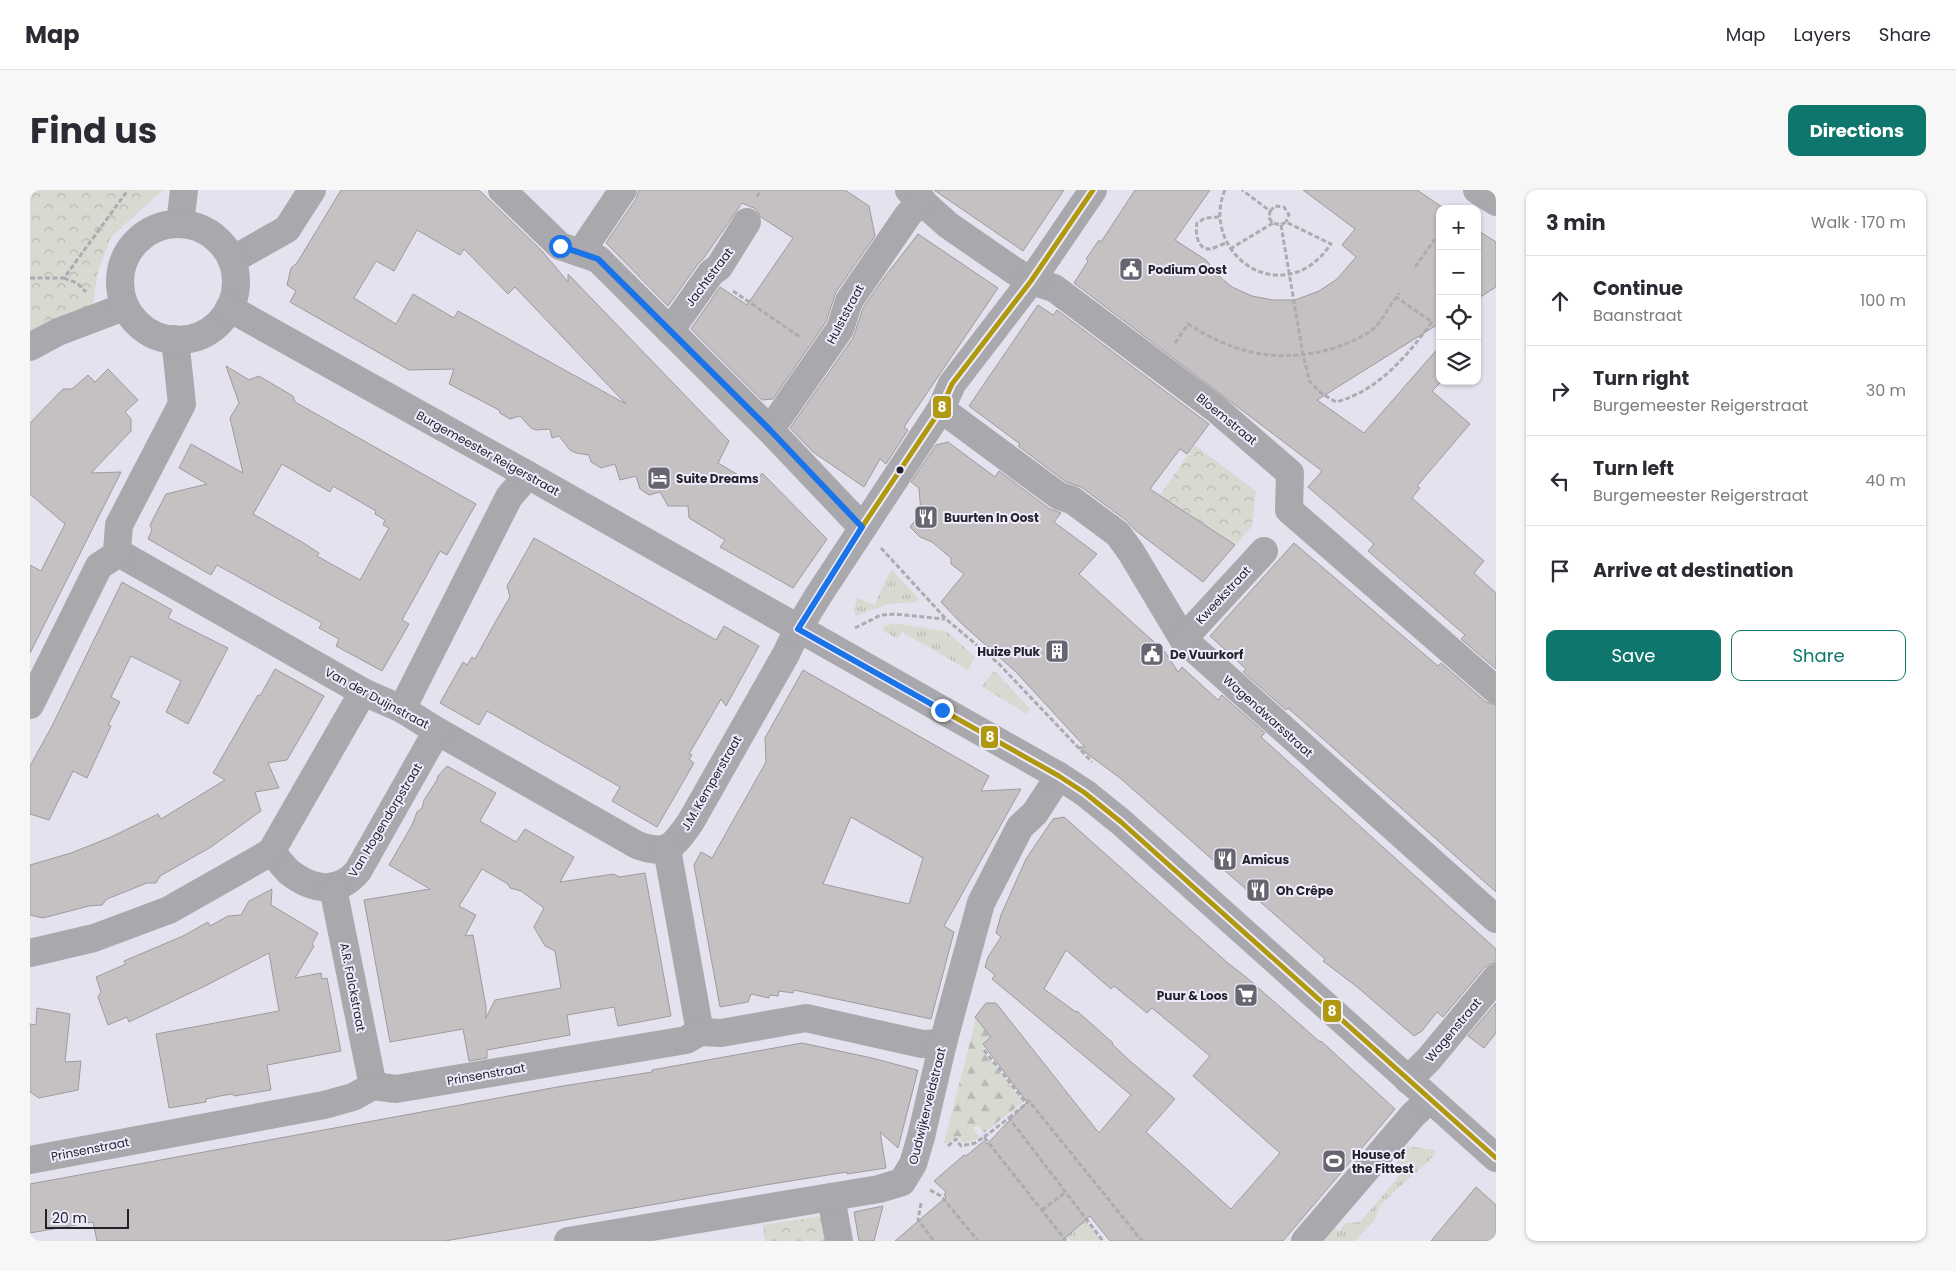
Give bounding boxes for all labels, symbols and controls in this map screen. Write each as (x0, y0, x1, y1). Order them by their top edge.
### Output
text: Map (25, 18, 80, 51)
text: Map (1726, 22, 1766, 47)
text: Layers (1794, 22, 1851, 47)
text: Share (1879, 22, 1931, 47)
button: Directions (1788, 105, 1926, 156)
text: Find us (30, 106, 157, 155)
map controls (1436, 205, 1481, 385)
button: + (1436, 205, 1481, 250)
text: 3 min (1546, 208, 1606, 237)
text: Walk · 170 m (1811, 211, 1906, 234)
route start (549, 235, 572, 258)
street label: Jachtstraat (681, 244, 737, 310)
button: − (1436, 250, 1481, 295)
public building icon: Podium Oost (1118, 256, 1144, 282)
place label: Podium Oost (1148, 261, 1227, 278)
text: Continue (1593, 275, 1683, 302)
street label: Hulststraat (822, 281, 868, 347)
icon: ahead (1546, 287, 1574, 315)
text: 100 m (1860, 289, 1906, 312)
button: locate (1436, 295, 1481, 340)
text: Baanstraat (1593, 304, 1682, 327)
button: layers (1436, 340, 1481, 385)
text: Turn right (1593, 365, 1689, 392)
icon: right (1546, 377, 1574, 405)
text: 30 m (1866, 379, 1906, 402)
street label: Bloemstraat (1193, 389, 1261, 449)
text: Burgemeester Reigerstraat (1593, 394, 1808, 417)
line badge: 8 (932, 395, 952, 419)
text: 8 (937, 397, 947, 417)
street label: Burgemeester Reigerstraat (413, 406, 563, 500)
text: Turn left (1593, 455, 1674, 482)
hotel icon: Suite Dreams (646, 465, 672, 491)
unlabelled marker (895, 465, 905, 475)
icon: left (1546, 467, 1574, 495)
text: 40 m (1865, 469, 1906, 492)
place label: Suite Dreams (676, 470, 759, 487)
text: Burgemeester Reigerstraat (1593, 484, 1808, 507)
restaurant icon: Buurten In Oost (913, 504, 939, 530)
place label: Buurten In Oost (944, 509, 1039, 526)
icon: arrive (1546, 557, 1574, 585)
text: Arrive at destination (1593, 557, 1794, 584)
street label: Kweekstraat (1192, 562, 1254, 628)
button: Save (1546, 630, 1721, 681)
button: Share (1731, 630, 1906, 681)
building icon: Huize Pluk (1044, 638, 1070, 664)
public building icon: De Vuurkorf (1139, 641, 1165, 667)
place label: Huize Pluk (977, 643, 1041, 660)
place label: De Vuurkorf (1170, 646, 1244, 663)
street label: Van der Duijnstraat (322, 663, 432, 733)
street label: Wagendwarsstraat (1219, 671, 1317, 761)
route end (931, 699, 954, 722)
line badge: 8 (980, 725, 999, 749)
text: 8 (985, 727, 995, 747)
street label: J.M. Kemperstraat (677, 732, 745, 834)
street label: Van Hogendorpstraat (344, 760, 426, 880)
restaurant icon: Amicus (1212, 846, 1238, 872)
place label: Amicus (1242, 851, 1289, 868)
restaurant icon: Oh Crêpe (1245, 877, 1271, 903)
place label: Oh Crêpe (1276, 882, 1334, 899)
street label: A.R. Falckstraat (336, 941, 370, 1033)
supermarket icon: Puur & Loos (1233, 982, 1259, 1008)
place label: Puur & Loos (1157, 987, 1228, 1004)
street label: Wagenstraat (1421, 994, 1485, 1066)
line badge: 8 (1322, 999, 1342, 1023)
text: 8 (1327, 1001, 1337, 1021)
street label: Oudwijkerveldstraat (904, 1046, 950, 1166)
street label: Prinsenstraat (446, 1059, 526, 1089)
street label: Prinsenstraat (50, 1133, 130, 1165)
place label: House of the Fittest (1352, 1146, 1414, 1177)
sports icon: House of the Fittest (1321, 1148, 1347, 1174)
scale bar (45, 1206, 129, 1229)
text: 20 m (52, 1208, 87, 1228)

